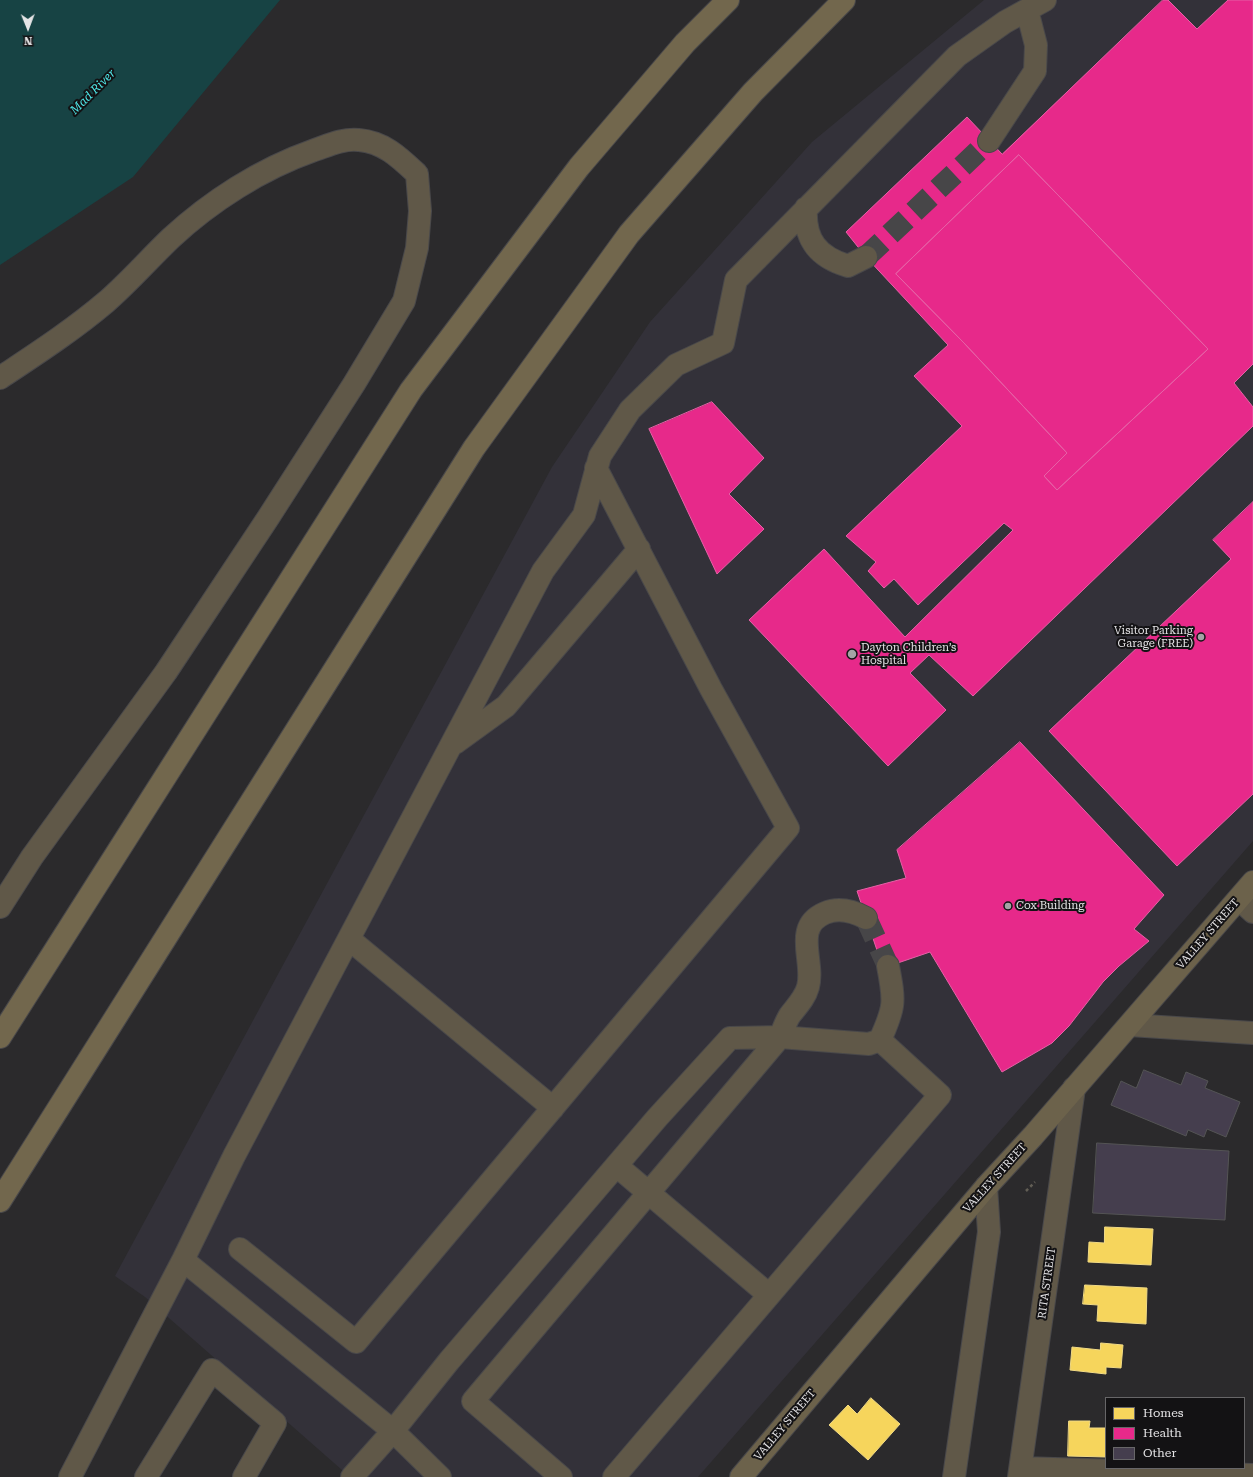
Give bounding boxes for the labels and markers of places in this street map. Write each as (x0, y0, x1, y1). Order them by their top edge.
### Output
place label: Visitor Parking Garage (FREE) (1114, 624, 1193, 650)
marker: Visitor Parking Garage (FREE) (1196, 632, 1206, 642)
place label: Dayton Children’s Hospital (861, 641, 956, 667)
marker: Dayton Children’s Hospital (846, 648, 858, 660)
place label: Cox Building (1016, 899, 1085, 913)
marker: Cox Building (1003, 901, 1013, 911)

